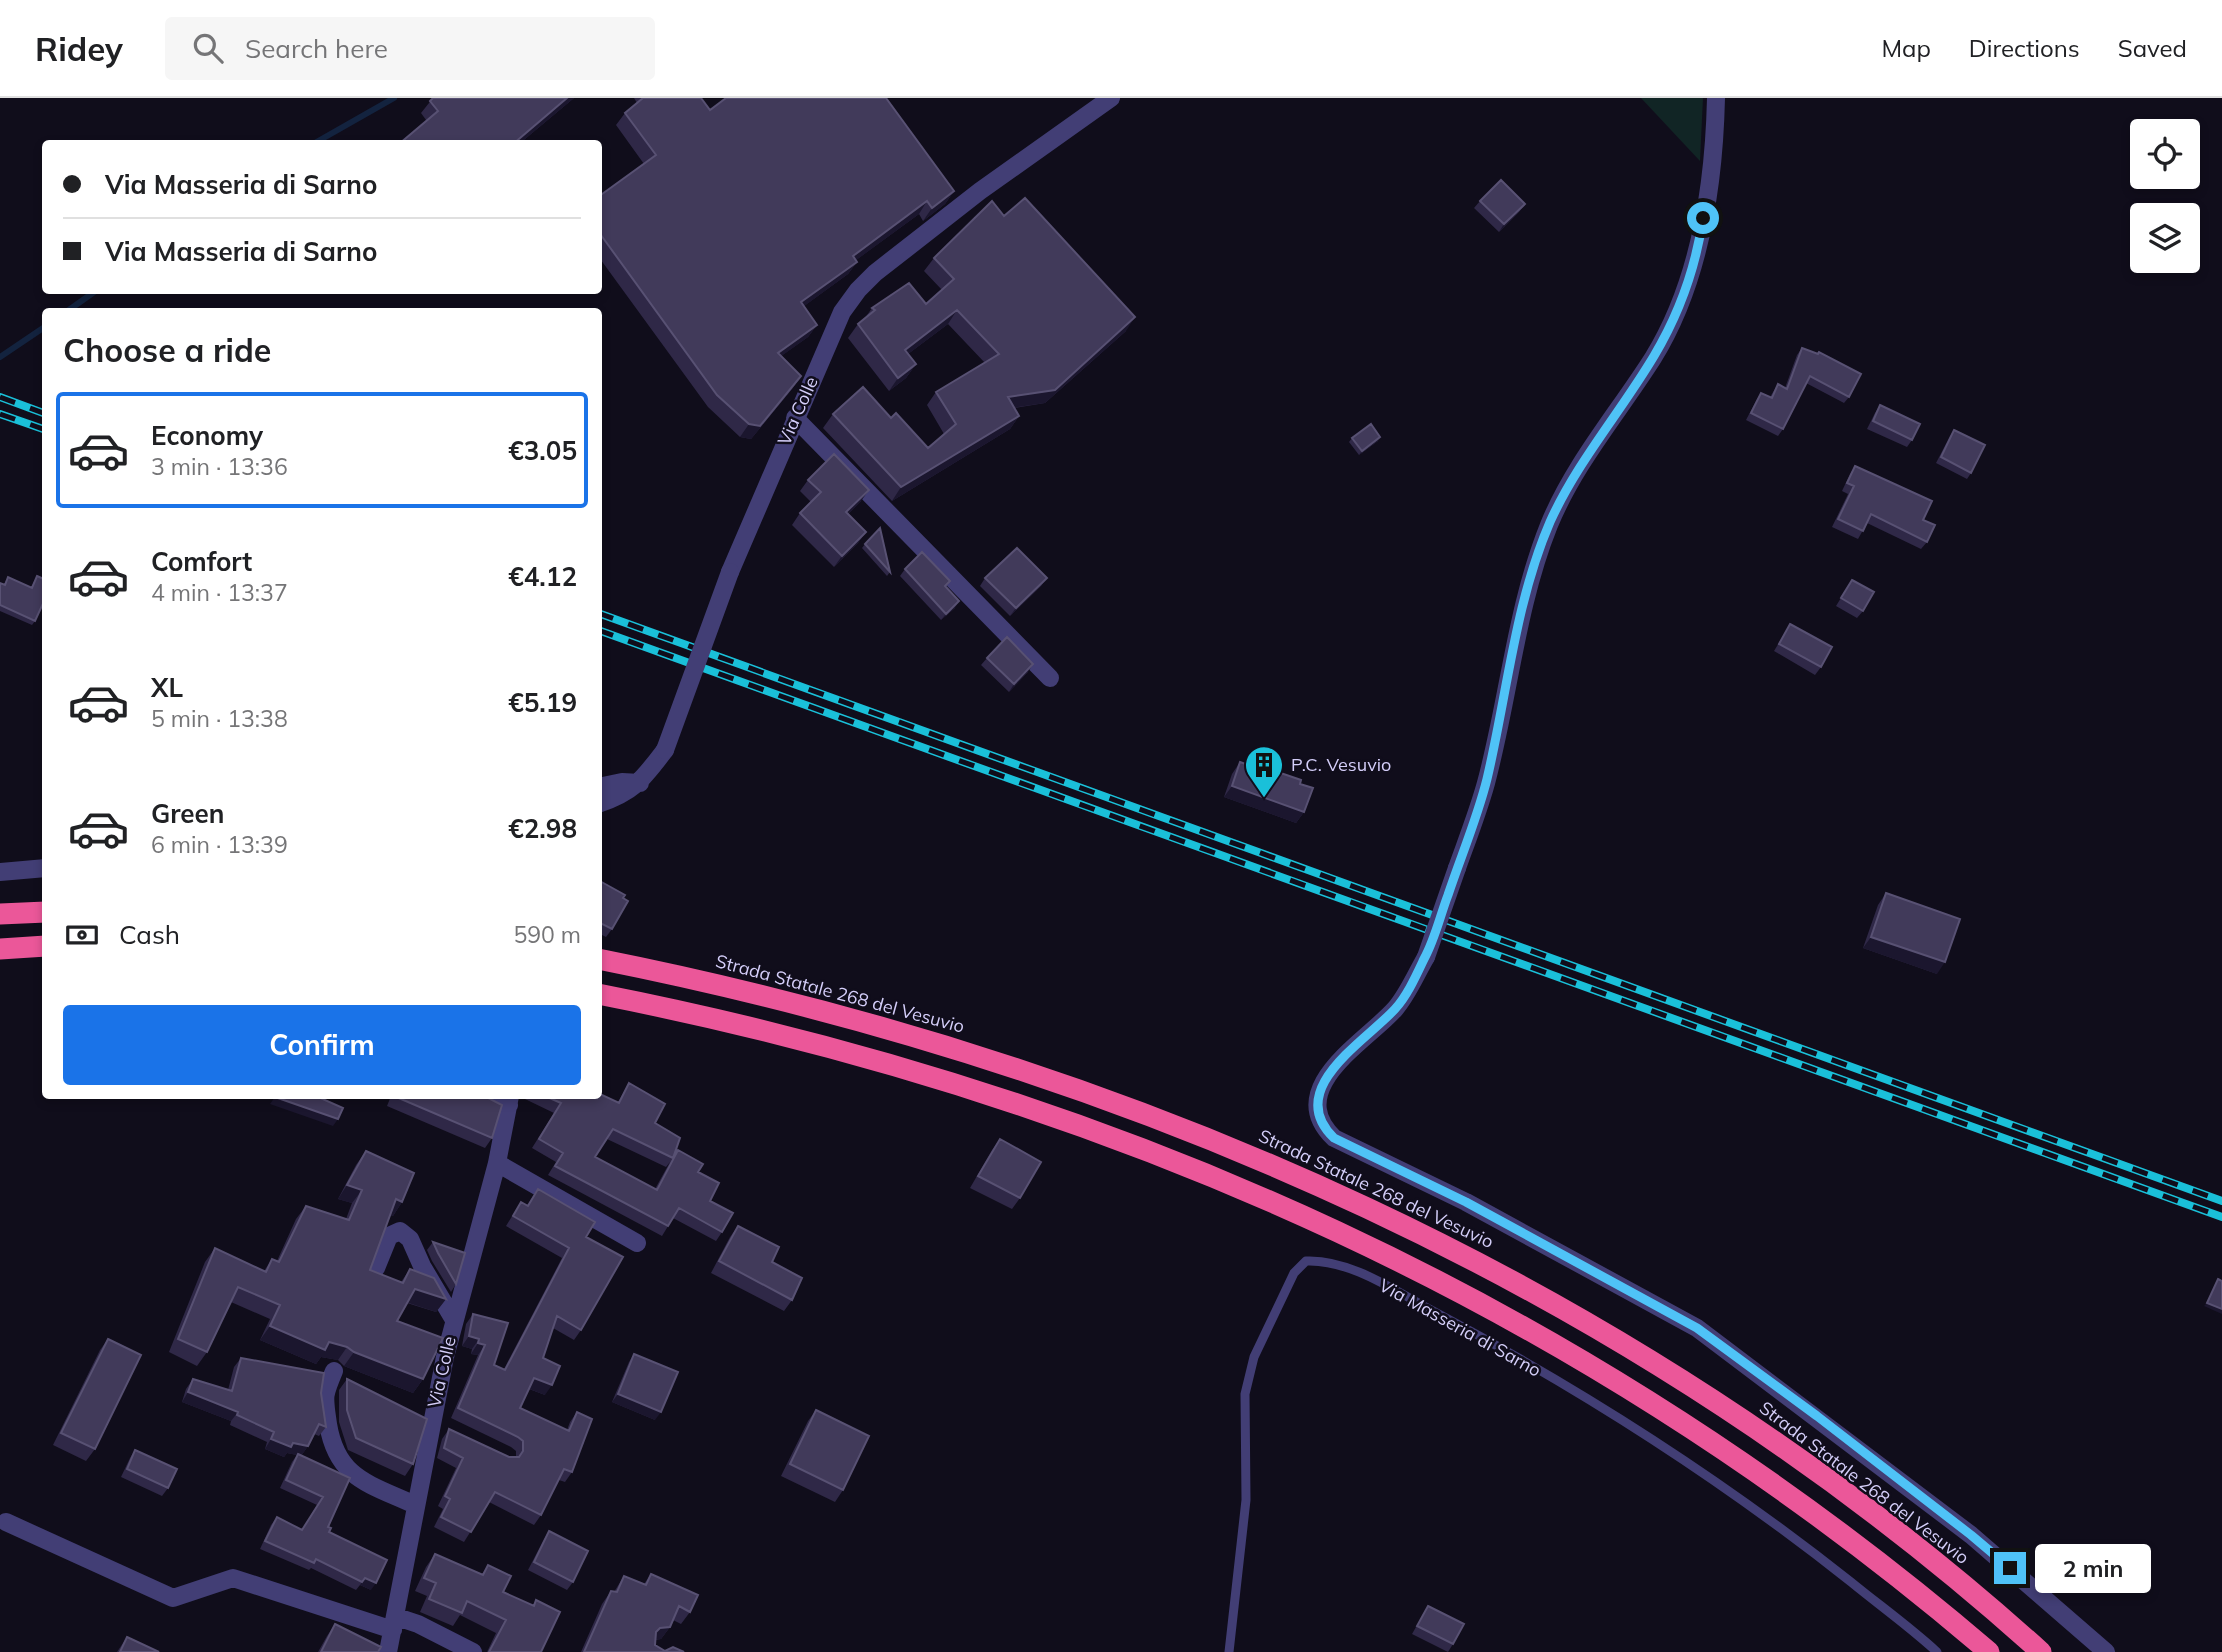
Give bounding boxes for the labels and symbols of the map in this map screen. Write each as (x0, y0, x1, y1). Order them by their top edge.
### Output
route start (1687, 202, 1719, 234)
street label: Via Colle (772, 373, 823, 449)
building icon: P.C. Vesuvio (1243, 744, 1285, 799)
place label: P.C. Vesuvio (1291, 753, 1391, 776)
street label: Strada Statale 268 del Vesuvio (713, 949, 967, 1038)
street label: Strada Statale 268 del Vesuvio (1255, 1124, 1497, 1253)
street label: Via Masseria di Sarno (1375, 1273, 1545, 1382)
street label: Via Colle (422, 1334, 461, 1410)
street label: Strada Statale 268 del Vesuvio (1755, 1396, 1974, 1569)
callout: 2 min (2035, 1544, 2150, 1592)
route end (1994, 1552, 2026, 1584)

